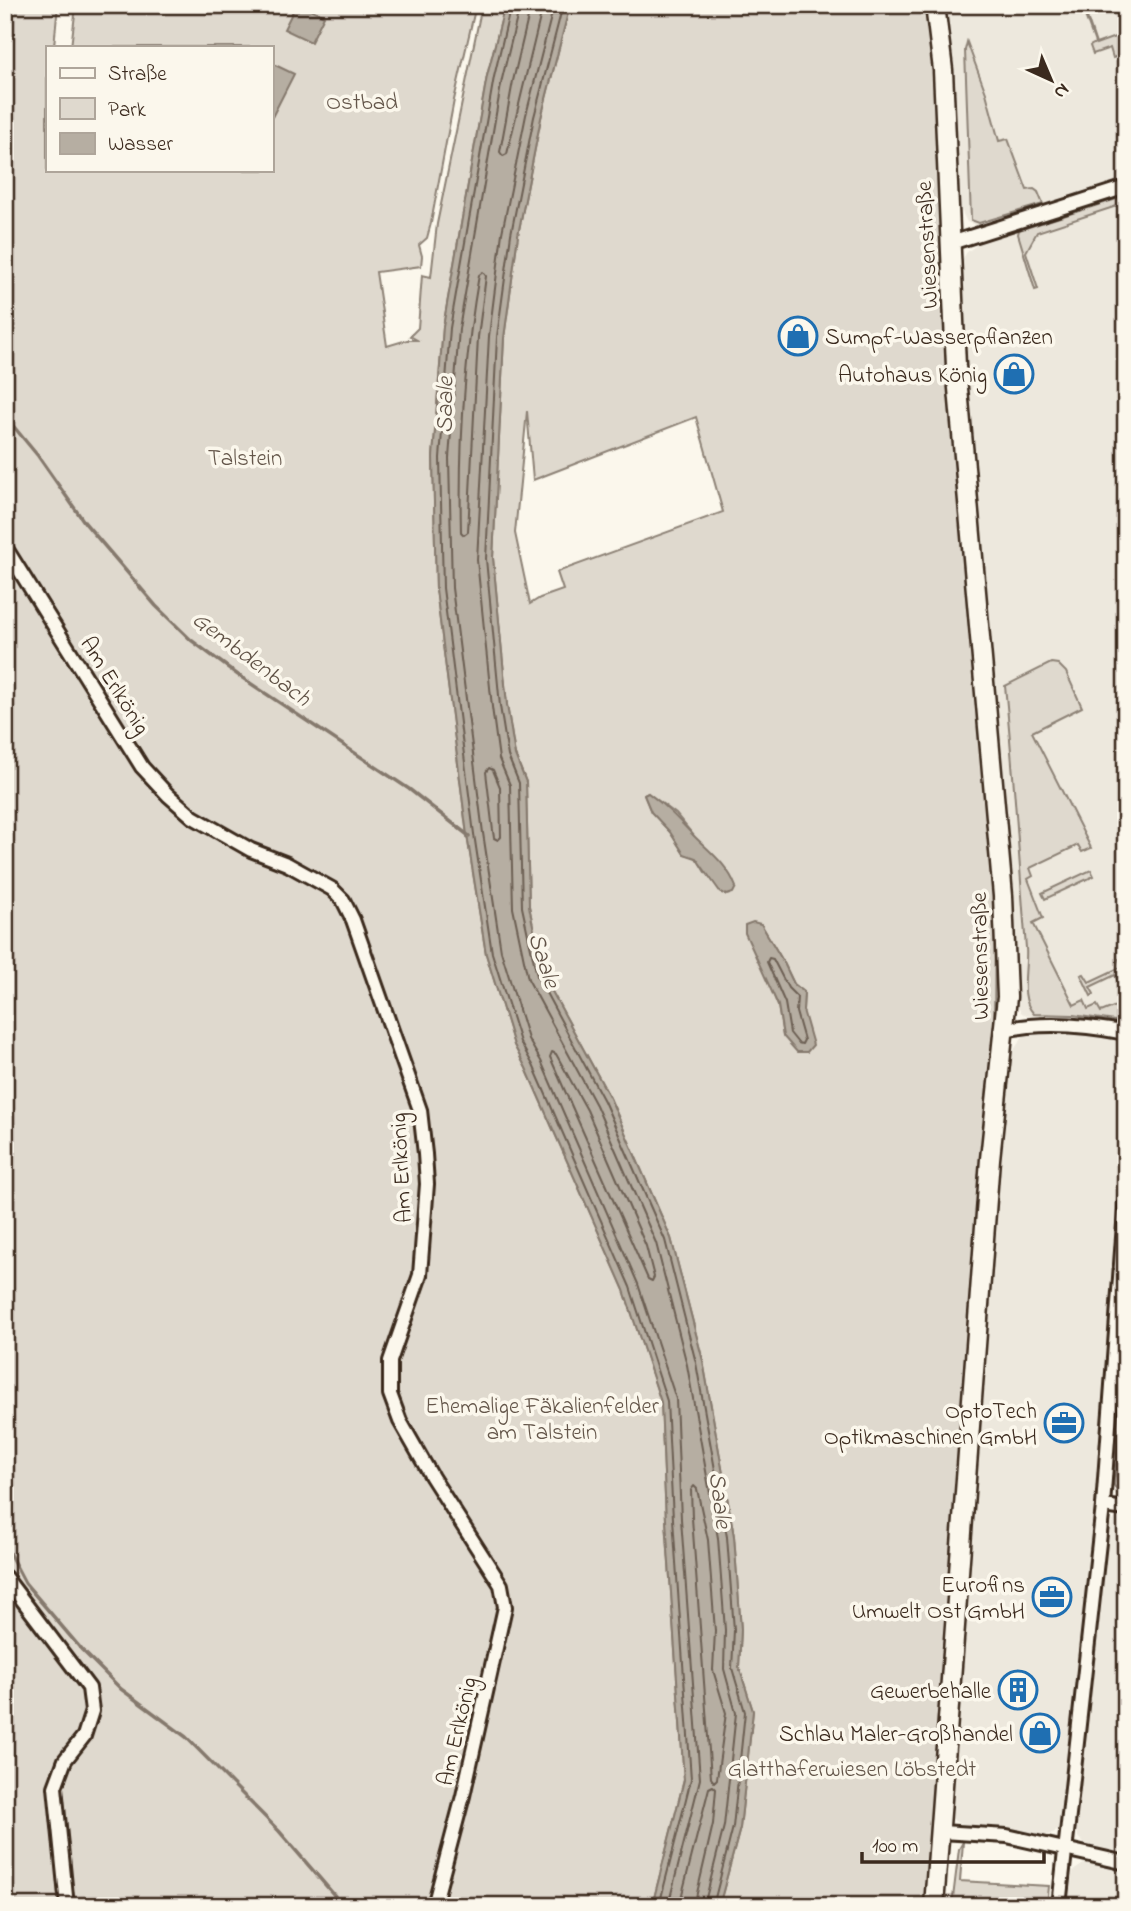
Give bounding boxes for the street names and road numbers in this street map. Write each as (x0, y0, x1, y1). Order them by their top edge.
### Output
street label: Wiesenstraße (909, 179, 948, 310)
street label: Am Erlkönig (70, 631, 157, 742)
street label: Wiesenstraße (964, 891, 999, 1020)
street label: Am Erlkönig (383, 1112, 423, 1224)
street label: Am Erlkönig (430, 1674, 488, 1789)

